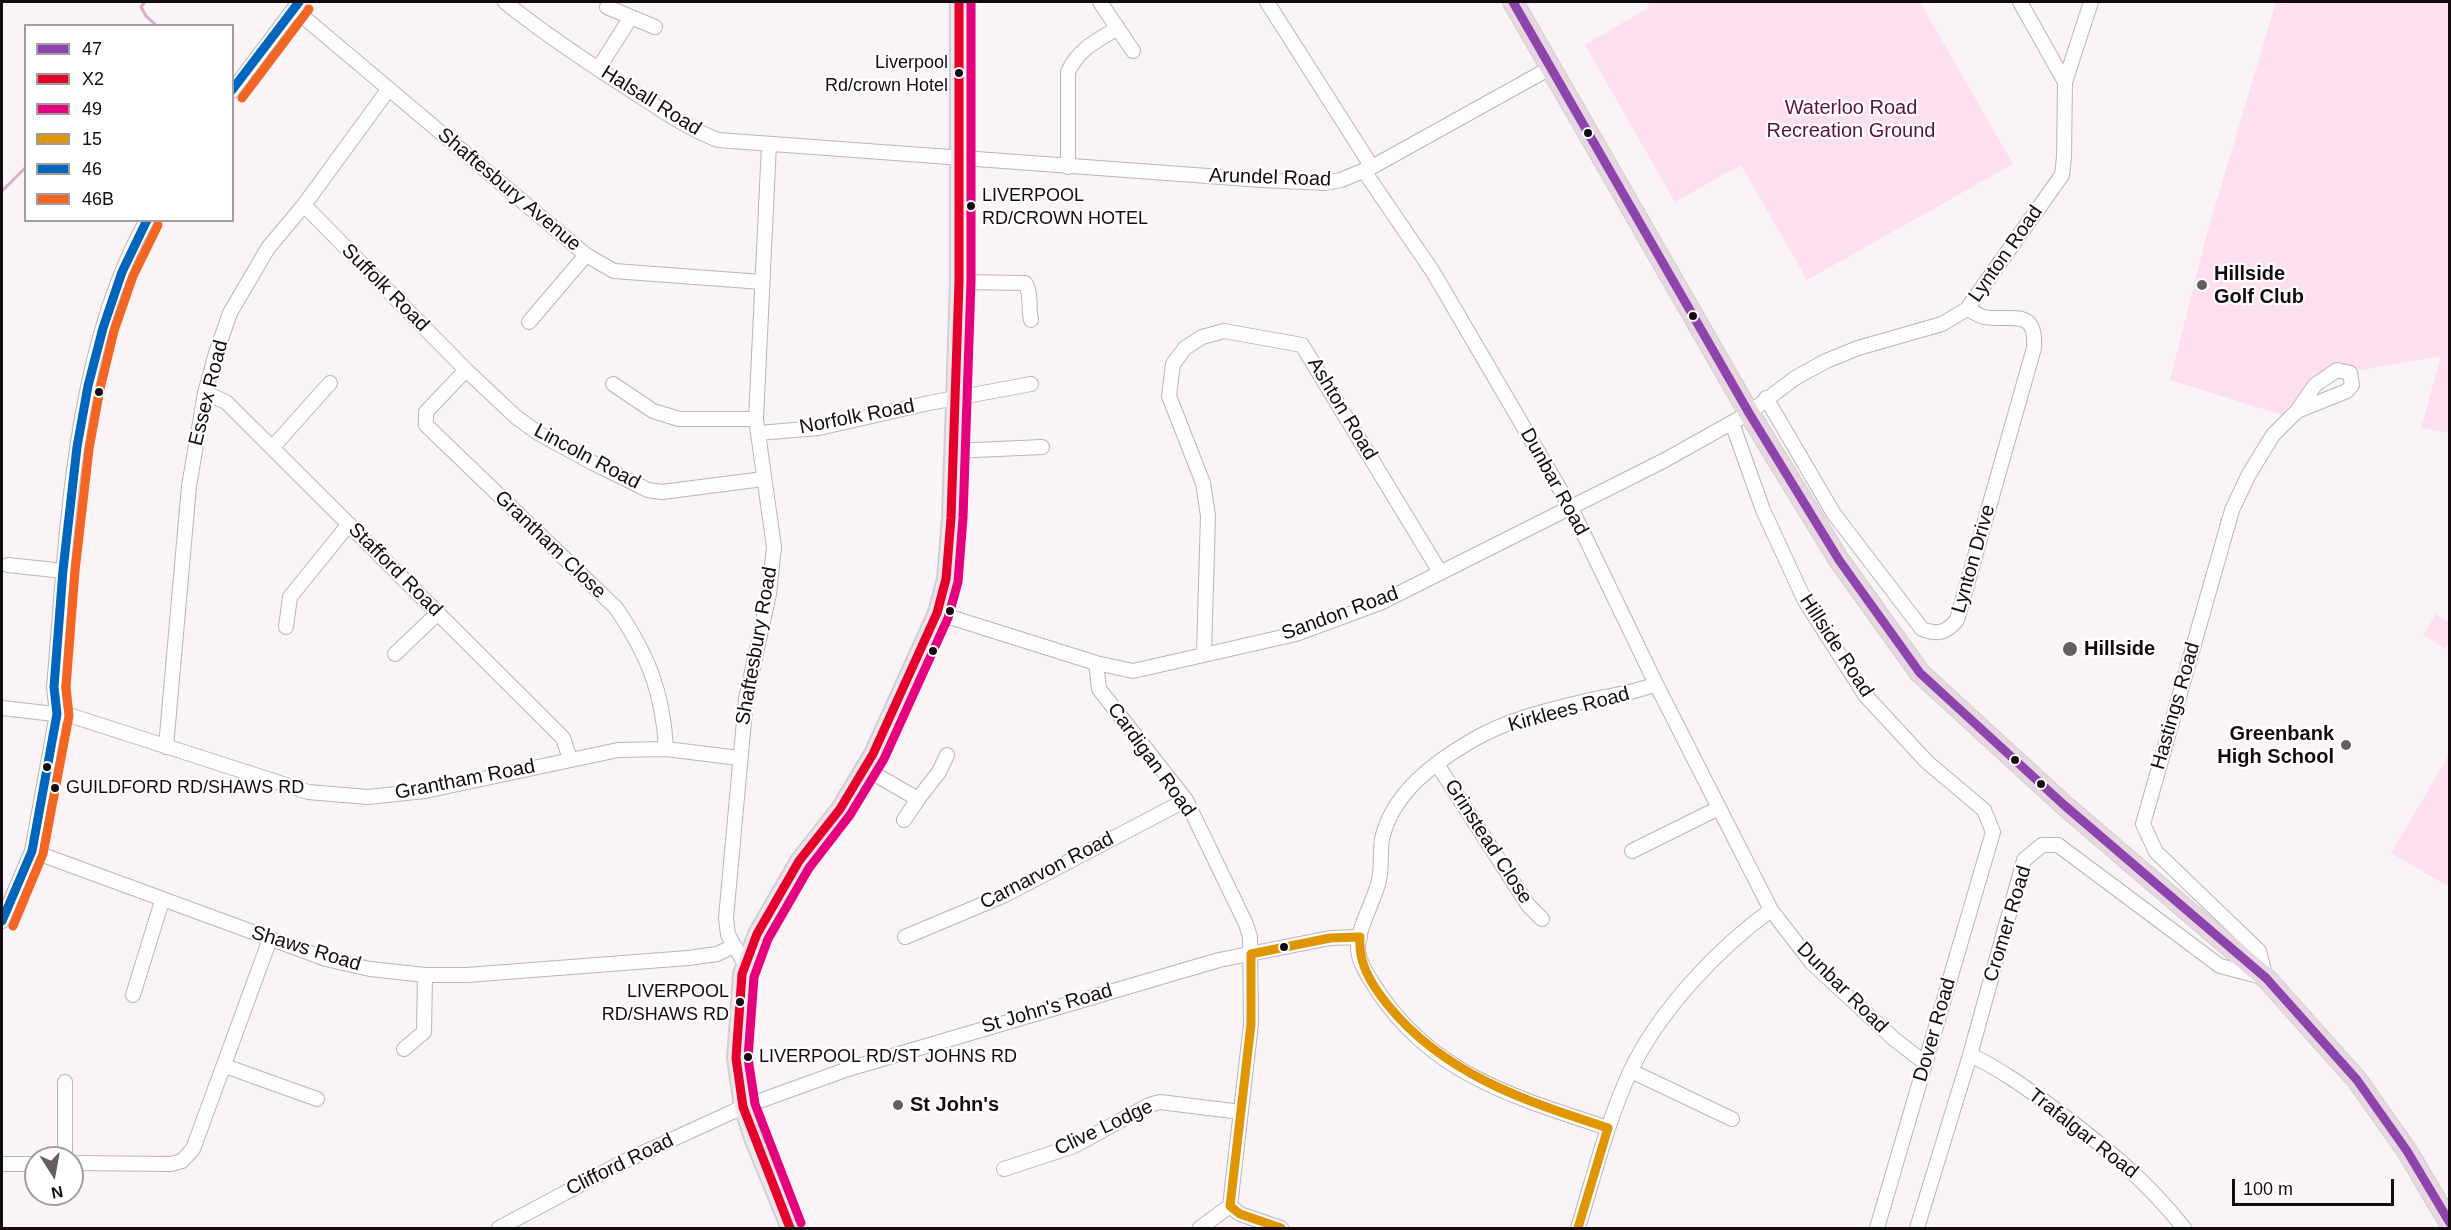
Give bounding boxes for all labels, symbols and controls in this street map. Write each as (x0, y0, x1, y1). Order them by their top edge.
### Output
legend (24, 24, 234, 222)
text: 47 (82, 39, 102, 59)
place label: Liverpool Rd/crown Hotel (825, 52, 948, 94)
street label: Halsall Road (597, 61, 705, 141)
marker: Liverpool Rd/crown Hotel (953, 67, 965, 79)
text: X2 (82, 69, 104, 89)
park label: Waterloo Road Recreation Ground (1767, 96, 1935, 143)
text: 49 (82, 99, 102, 119)
street label: Shaftesbury Avenue (432, 123, 586, 257)
unlabelled marker (1582, 127, 1594, 139)
text: 15 (82, 129, 102, 149)
text: 46 (82, 159, 102, 179)
street label: Arundel Road (1208, 164, 1332, 192)
place label: LIVERPOOL RD/CROWN HOTEL (982, 185, 1148, 228)
text: 46B (82, 189, 114, 209)
marker: LIVERPOOL RD/CROWN HOTEL (965, 200, 977, 212)
street label: Lynton Road (1964, 201, 2048, 307)
street label: Suffolk Road (336, 239, 434, 337)
place label: Hillside Golf Club (2214, 262, 2304, 309)
marker: Hillside Golf Club (2195, 278, 2209, 292)
unlabelled marker (1687, 310, 1699, 322)
street label: Essex Road (184, 338, 234, 448)
street label: Ashton Road (1302, 353, 1382, 465)
unlabelled marker (93, 386, 105, 398)
street label: Norfolk Road (797, 394, 917, 440)
street label: Lincoln Road (530, 419, 644, 495)
street label: Dunbar Road (1515, 424, 1593, 540)
street label: Grantham Close (489, 486, 611, 604)
street label: Lynton Drive (1947, 502, 2001, 616)
street label: Stafford Road (343, 518, 447, 622)
street label: Shaftesbury Road (731, 565, 783, 727)
street label: Sandon Road (1278, 582, 1402, 646)
street label: Hillside Road (1794, 590, 1878, 702)
unlabelled marker (944, 605, 956, 617)
place label: Hillside (2084, 637, 2155, 661)
marker: Hillside (2061, 640, 2079, 658)
street label: Hastings Road (2146, 640, 2206, 772)
unlabelled marker (927, 645, 939, 657)
street label: Kirklees Road (1506, 682, 1632, 738)
street label: Cardigan Road (1102, 699, 1200, 821)
place label: Greenbank High School (2217, 722, 2334, 769)
marker: Greenbank High School (2339, 738, 2353, 752)
unlabelled marker (2009, 754, 2021, 766)
street label: Grantham Road (393, 755, 537, 805)
unlabelled marker (41, 761, 53, 773)
street label: Grinstead Close (1439, 775, 1537, 909)
place label: GUILDFORD RD/SHAWS RD (66, 777, 304, 799)
unlabelled marker (2035, 778, 2047, 790)
marker: GUILDFORD RD/SHAWS RD (49, 782, 61, 794)
street label: Carnarvon Road (976, 827, 1118, 915)
street label: Cromer Road (1979, 863, 2037, 985)
street label: Shaws Road (248, 921, 364, 977)
street label: Dunbar Road (1791, 937, 1893, 1039)
unlabelled marker (1278, 941, 1290, 953)
street label: Dover Road (1909, 975, 1961, 1085)
street label: St John's Road (979, 979, 1115, 1039)
place label: LIVERPOOL RD/SHAWS RD (602, 981, 729, 1024)
marker: LIVERPOOL RD/SHAWS RD (734, 996, 746, 1008)
place label: LIVERPOOL RD/ST JOHNS RD (759, 1046, 1017, 1068)
marker: LIVERPOOL RD/ST JOHNS RD (742, 1051, 754, 1063)
street label: Trafalgar Road (2023, 1084, 2143, 1184)
place label: St John's (910, 1093, 999, 1117)
street label: Clive Lodge (1051, 1095, 1157, 1161)
marker: St John's (891, 1098, 905, 1112)
street label: Clifford Road (562, 1129, 678, 1201)
north arrow (24, 1146, 84, 1206)
scale bar (2235, 1167, 2397, 1205)
text: 100 m (2243, 1179, 2293, 1199)
text: N (50, 1183, 64, 1202)

